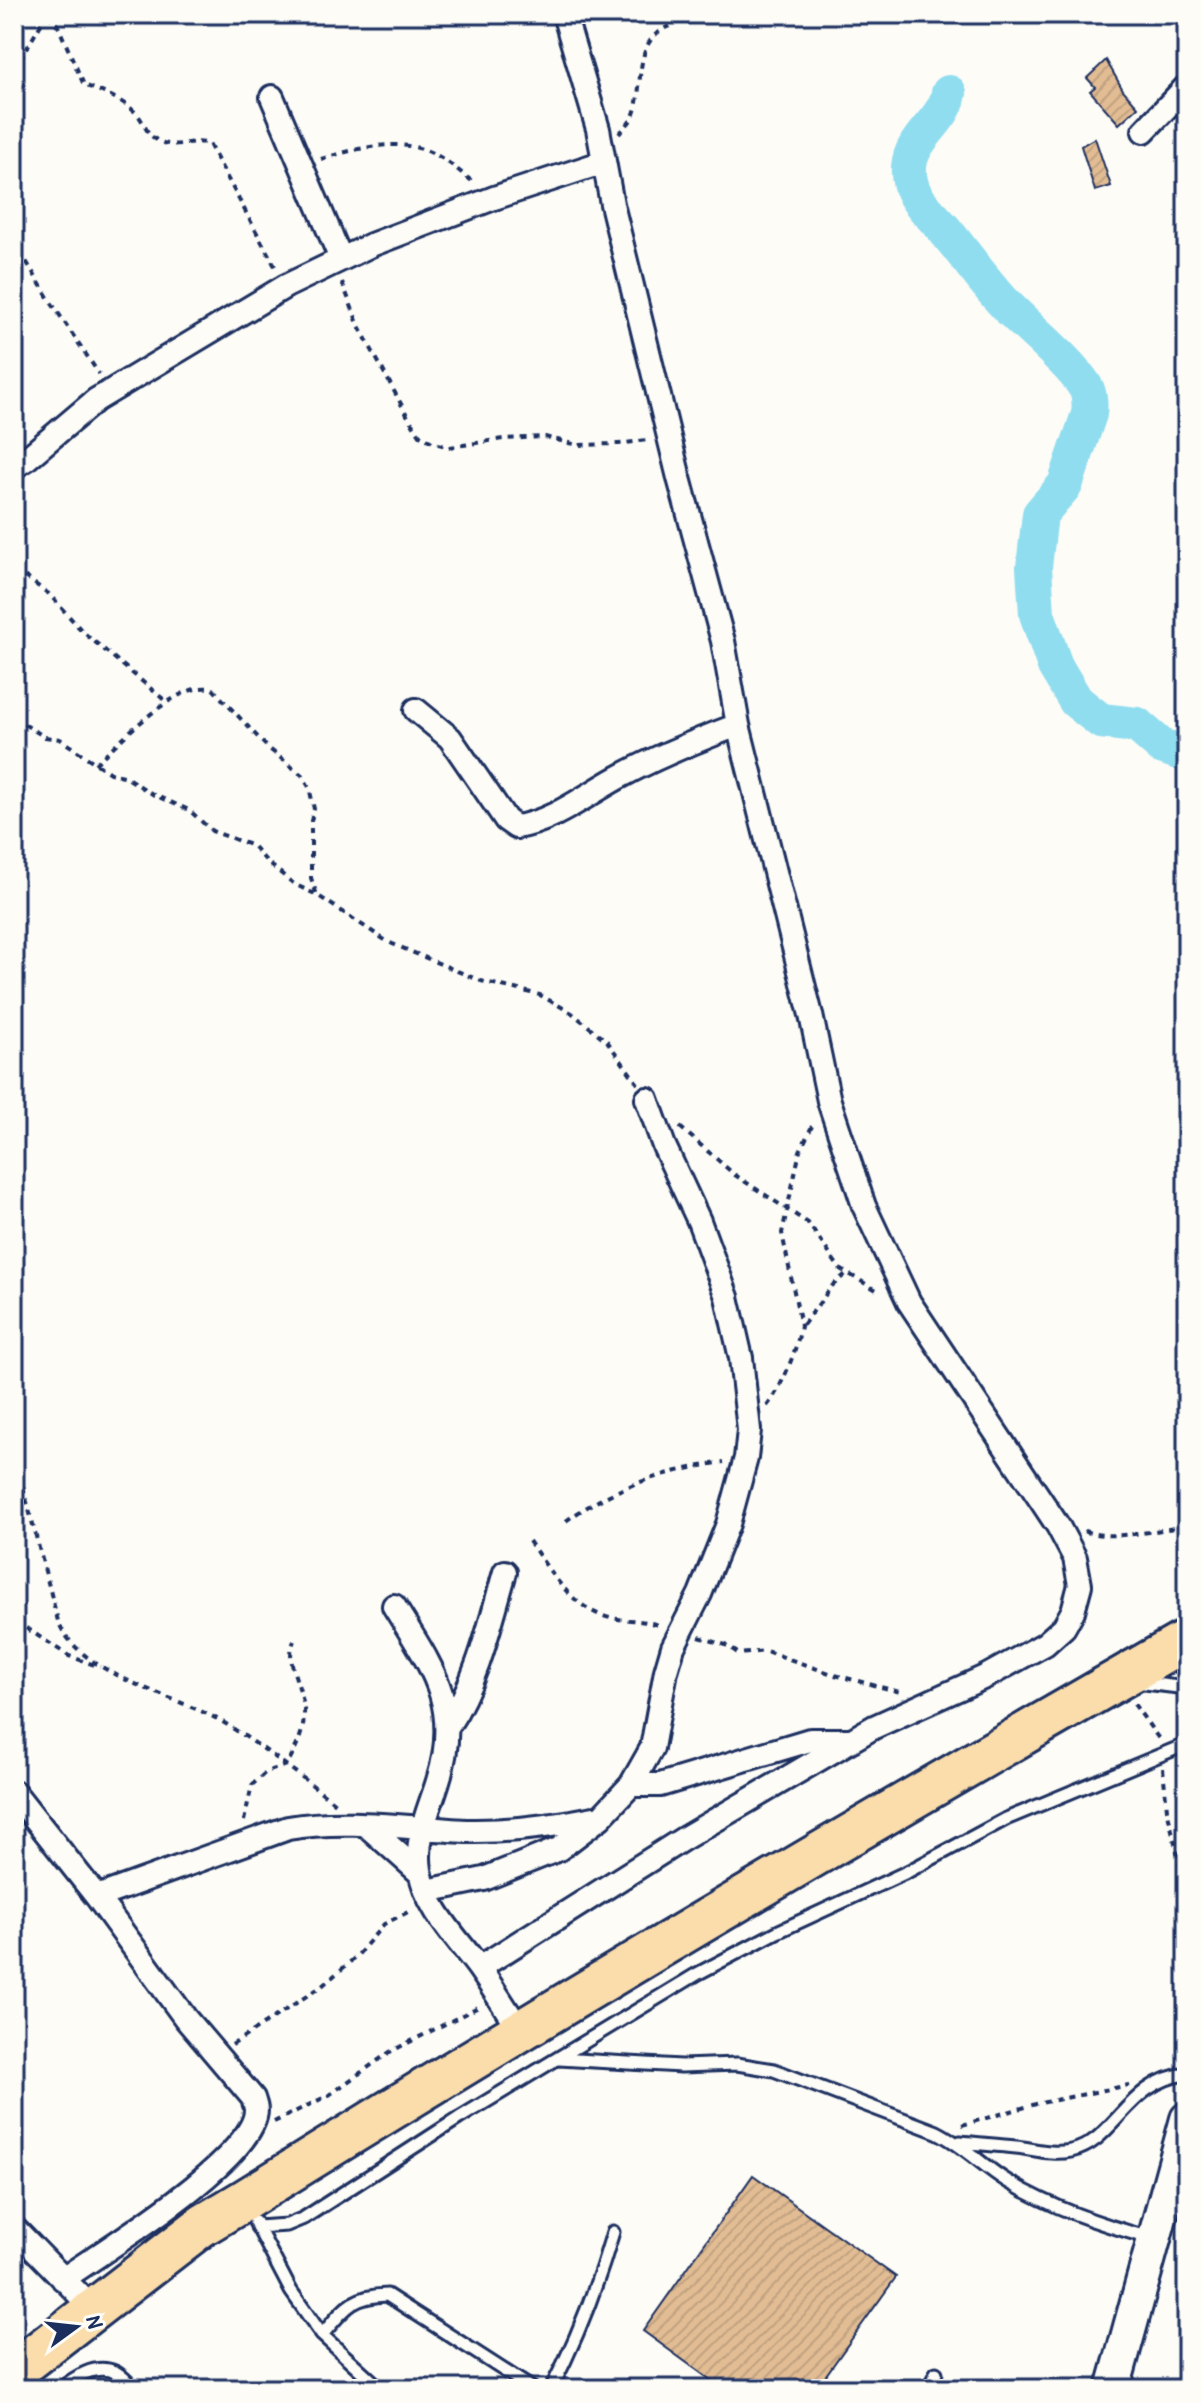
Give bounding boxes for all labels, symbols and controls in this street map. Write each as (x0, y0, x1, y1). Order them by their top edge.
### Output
north arrow (36, 2287, 116, 2367)
text: N (79, 2312, 111, 2332)

